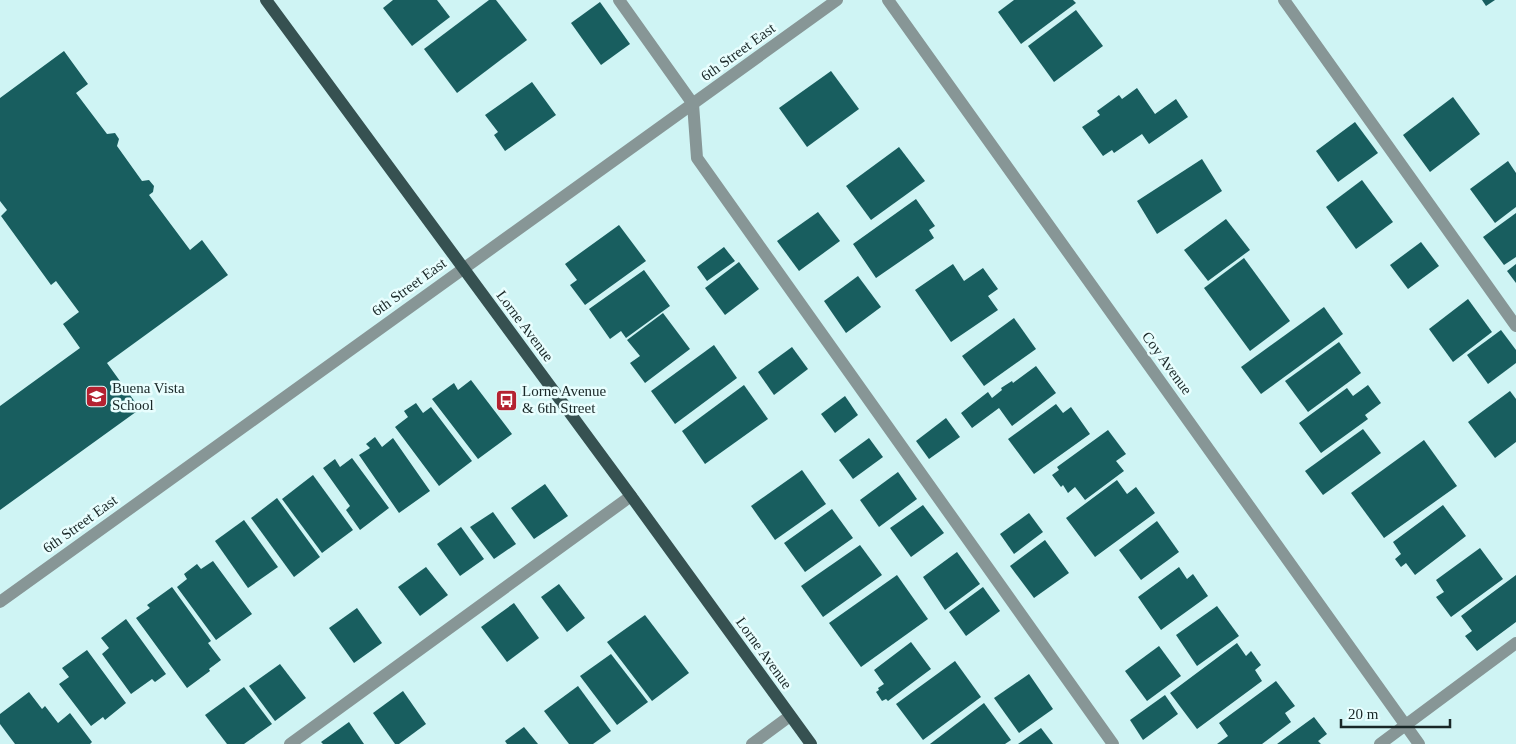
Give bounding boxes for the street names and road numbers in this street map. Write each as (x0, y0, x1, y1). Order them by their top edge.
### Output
street label: 6th Street East (698, 19, 779, 84)
street label: 6th Street East (369, 254, 450, 319)
street label: Lorne Avenue (493, 288, 557, 365)
street label: Coy Avenue (1139, 329, 1195, 398)
street label: 6th Street East (40, 491, 121, 556)
street label: Lorne Avenue (733, 614, 795, 692)

